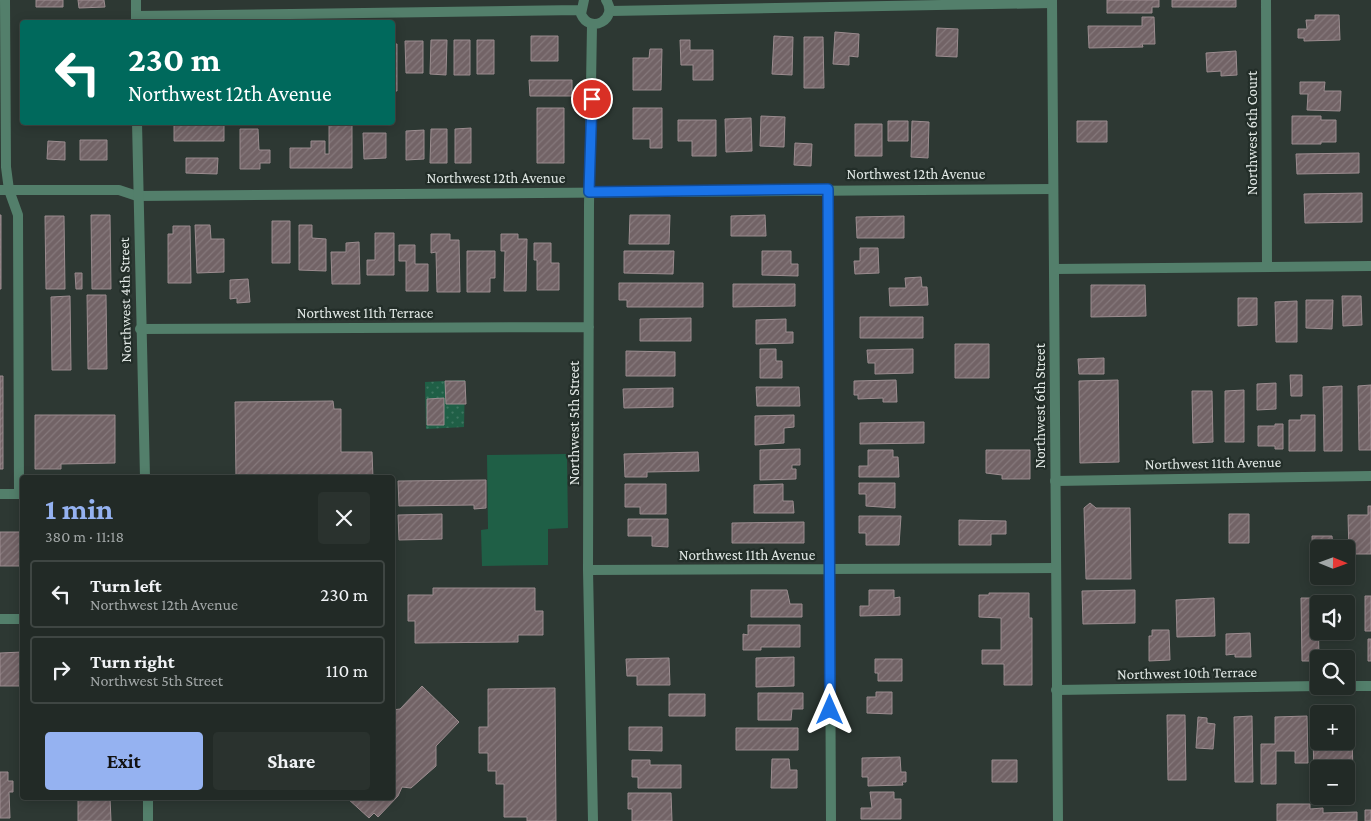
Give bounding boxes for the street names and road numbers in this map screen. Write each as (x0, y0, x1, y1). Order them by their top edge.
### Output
street label: Northwest 6th Court (1244, 70, 1260, 195)
street label: Northwest 12th Avenue (847, 166, 986, 182)
street label: Northwest 12th Avenue (427, 170, 566, 186)
street label: Northwest 4th Street (116, 236, 134, 363)
street label: Northwest 11th Terrace (297, 305, 434, 321)
street label: Northwest 6th Street (1032, 342, 1048, 469)
street label: Northwest 5th Street (566, 360, 582, 485)
street label: Northwest 11th Avenue (1145, 454, 1282, 472)
street label: Northwest 11th Avenue (679, 547, 816, 563)
street label: Northwest 10th Terrace (1117, 664, 1258, 682)

